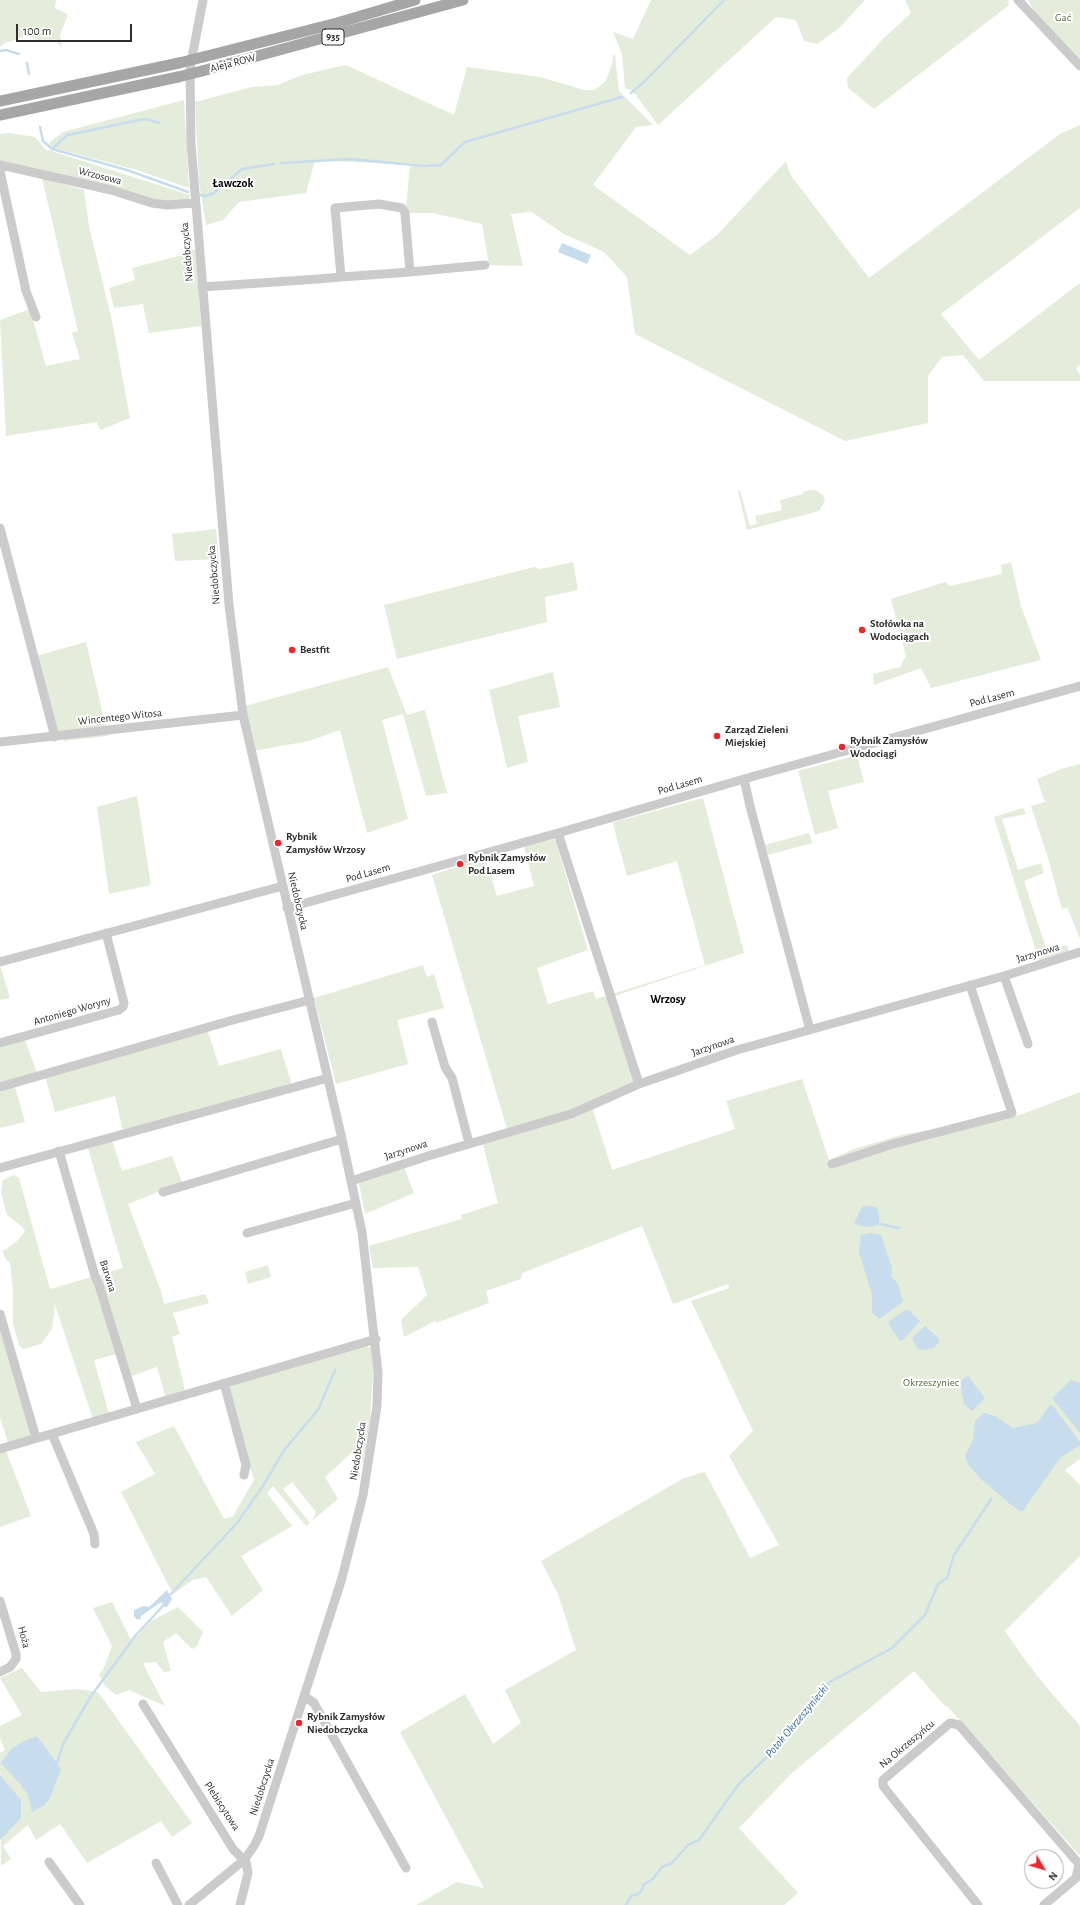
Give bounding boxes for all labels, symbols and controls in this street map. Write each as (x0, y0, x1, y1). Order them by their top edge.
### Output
park label: Gać (1055, 11, 1071, 25)
scale bar (18, 16, 134, 42)
text: 100 m (23, 25, 51, 37)
road number: 935 (322, 29, 344, 45)
street label: Aleja ROW (209, 51, 257, 75)
street label: Wrzosowa (77, 164, 123, 188)
district label: Ławczok (213, 176, 253, 190)
street label: Niedobczycka (178, 222, 196, 282)
street label: Niedobczycka (205, 545, 223, 605)
place label: Stołówka na Wodociągach (870, 617, 929, 643)
marker: Stołówka na Wodociągach (857, 625, 867, 635)
place label: Bestfit (300, 643, 330, 657)
marker: Bestfit (287, 645, 297, 655)
street label: Pod Lasem (968, 686, 1016, 710)
street label: Wincentego Witosa (77, 706, 163, 728)
place label: Zarząd Zieleni Miejskiej (725, 723, 788, 749)
marker: Zarząd Zieleni Miejskiej (712, 731, 722, 741)
place label: Rybnik Zamysłów Wodociągi (850, 734, 928, 760)
marker: Rybnik Zamysłów Wodociągi (837, 742, 847, 752)
street label: Pod Lasem (656, 772, 704, 798)
place label: Rybnik Zamysłów Wrzosy (286, 830, 365, 856)
marker: Rybnik Zamysłów Wrzosy (273, 838, 283, 848)
place label: Rybnik Zamysłów Pod Lasem (468, 851, 546, 877)
marker: Rybnik Zamysłów Pod Lasem (455, 859, 465, 869)
street label: Pod Lasem (344, 860, 392, 886)
street label: Niedobczycka (285, 871, 311, 931)
street label: Jarzynowa (1015, 940, 1061, 966)
district label: Wrzosy (650, 992, 686, 1006)
street label: Antoniego Woryny (32, 994, 112, 1028)
street label: Jarzynowa (690, 1033, 736, 1059)
street label: Jarzynowa (383, 1137, 429, 1163)
street label: Barwna (97, 1258, 119, 1294)
park label: Okrzeszyniec (903, 1376, 959, 1390)
street label: Niedobczycka (347, 1421, 369, 1481)
street label: Hoża (15, 1625, 33, 1649)
water label: Potok Okrzeszyniecki (762, 1681, 832, 1761)
place label: Rybnik Zamysłów Niedobczycka (307, 1710, 385, 1736)
street label: Na Okrzeszyńcu (877, 1717, 937, 1771)
marker: Rybnik Zamysłów Niedobczycka (294, 1718, 304, 1728)
street label: Niedobczycka (247, 1757, 277, 1817)
street label: Plebiscytowa (201, 1779, 243, 1833)
north arrow (1024, 1849, 1064, 1889)
text: N (1046, 1870, 1060, 1882)

